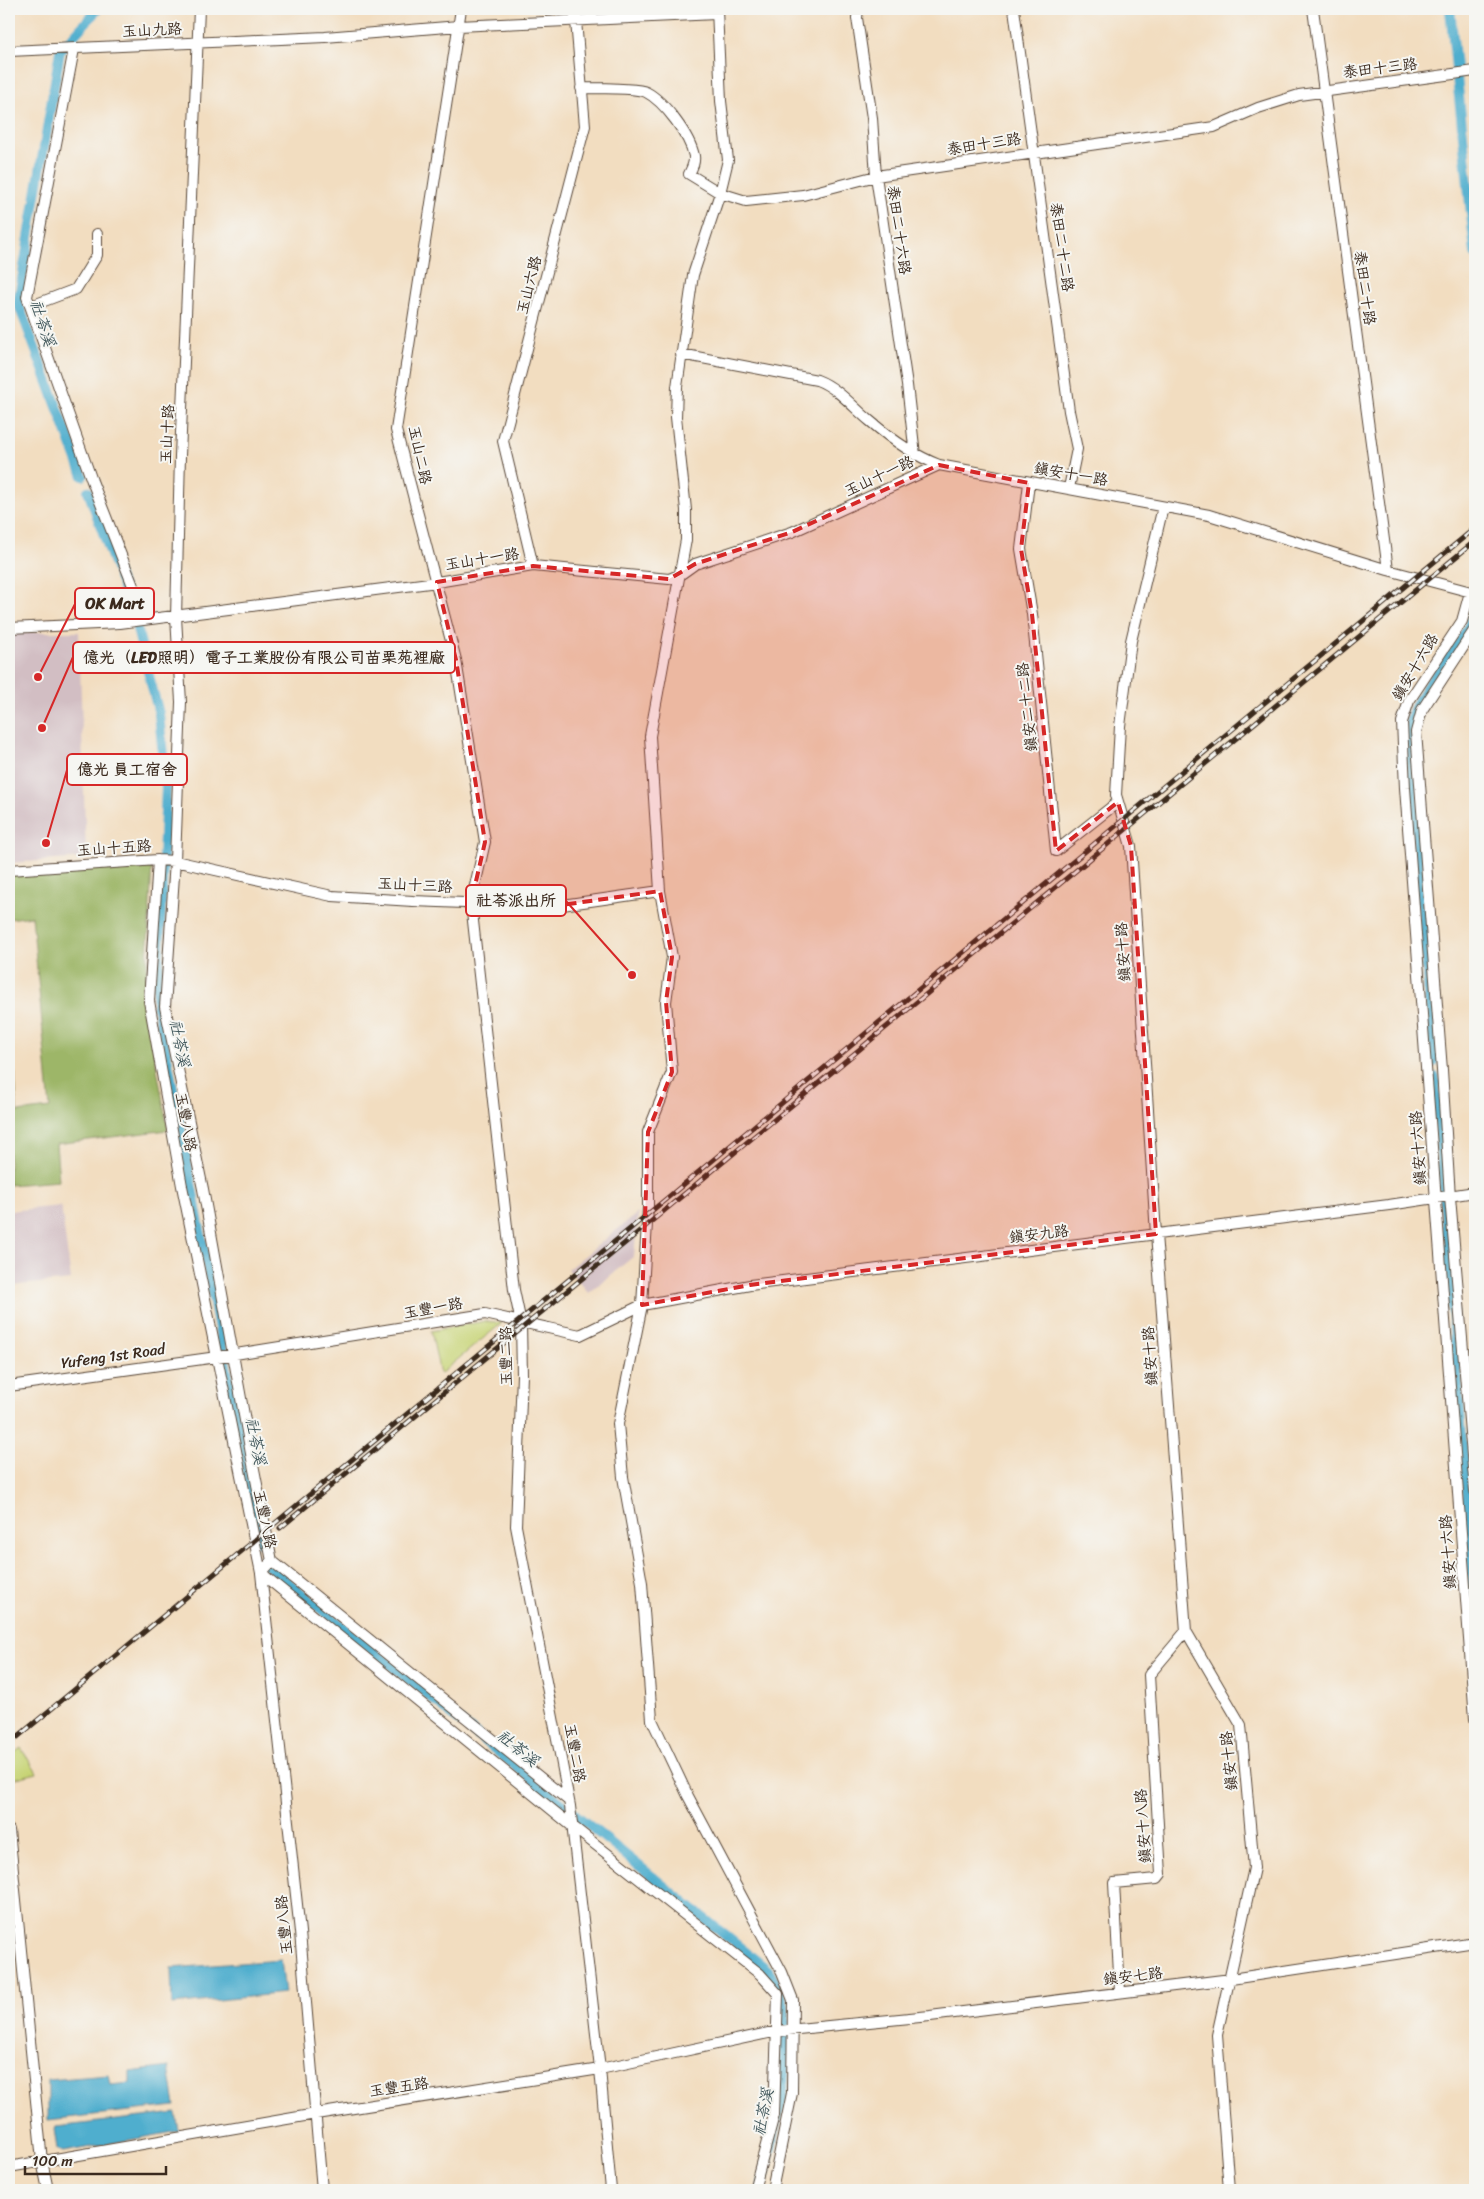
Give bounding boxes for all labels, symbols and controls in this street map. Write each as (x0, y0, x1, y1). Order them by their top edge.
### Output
street label: 玉山九路 (121, 15, 183, 45)
street label: 泰田十三路 (1341, 51, 1419, 85)
street label: 泰田十三路 (945, 125, 1023, 163)
street label: 泰田二十六路 (880, 184, 918, 276)
street label: 泰田二十二路 (1043, 201, 1081, 293)
street label: 泰田二十路 (1347, 249, 1383, 327)
street label: 玉山六路 (509, 253, 549, 317)
water label: 社苓溪 (22, 296, 65, 351)
street label: 玉山十路 (152, 403, 182, 465)
street label: 玉山二路 (401, 423, 439, 487)
street label: 玉山十一路 (840, 448, 918, 504)
street label: 鎮安十一路 (1032, 455, 1110, 493)
street label: 玉山十一路 (443, 540, 521, 578)
callout: OK Mart (75, 588, 154, 619)
text: OK Mart (84, 589, 145, 618)
street label: 鎮安十六路 (1385, 628, 1445, 706)
callout: 億光（LED照明）電子工業股份有限公司苗栗苑裡廠 (73, 642, 455, 673)
text: 億光（LED照明）電子工業股份有限公司苗栗苑裡廠 (83, 643, 445, 672)
street label: 鎮安二十二路 (1009, 661, 1045, 753)
callout: 億光 員工宿舍 (67, 754, 187, 785)
text: 億光 員工宿舍 (77, 755, 177, 784)
street label: 玉山十五路 (76, 832, 152, 864)
street label: 玉山十三路 (377, 870, 453, 900)
callout: 社苓派出所 (466, 885, 566, 916)
text: 社苓派出所 (476, 886, 556, 915)
street label: 鎮安十路 (1108, 921, 1138, 983)
water label: 社苓溪 (161, 1017, 199, 1070)
street label: 玉豐八路 (168, 1090, 204, 1154)
street label: 鎮安十六路 (1402, 1110, 1434, 1186)
street label: 鎮安九路 (1008, 1217, 1070, 1251)
street label: 玉豐一路 (401, 1290, 465, 1326)
street label: 鎮安十路 (1135, 1325, 1165, 1387)
street label: 玉豐二路 (492, 1326, 520, 1386)
street label: Yufeng 1st Road (59, 1336, 168, 1376)
water label: 社苓溪 (237, 1415, 275, 1468)
street label: 玉豐八路 (246, 1487, 284, 1551)
street label: 鎮安十六路 (1432, 1514, 1464, 1590)
street label: 玉豐二路 (557, 1721, 593, 1785)
water label: 社苓溪 (490, 1722, 547, 1775)
street label: 鎮安十路 (1213, 1730, 1245, 1792)
street label: 鎮安十八路 (1127, 1788, 1159, 1864)
street label: 玉豐八路 (268, 1894, 300, 1956)
street label: 鎮安七路 (1102, 1959, 1164, 1993)
street label: 玉豐五路 (367, 2070, 431, 2104)
water label: 社苓溪 (744, 2085, 782, 2138)
scale bar (25, 2144, 166, 2176)
text: 100 m (32, 2148, 73, 2174)

